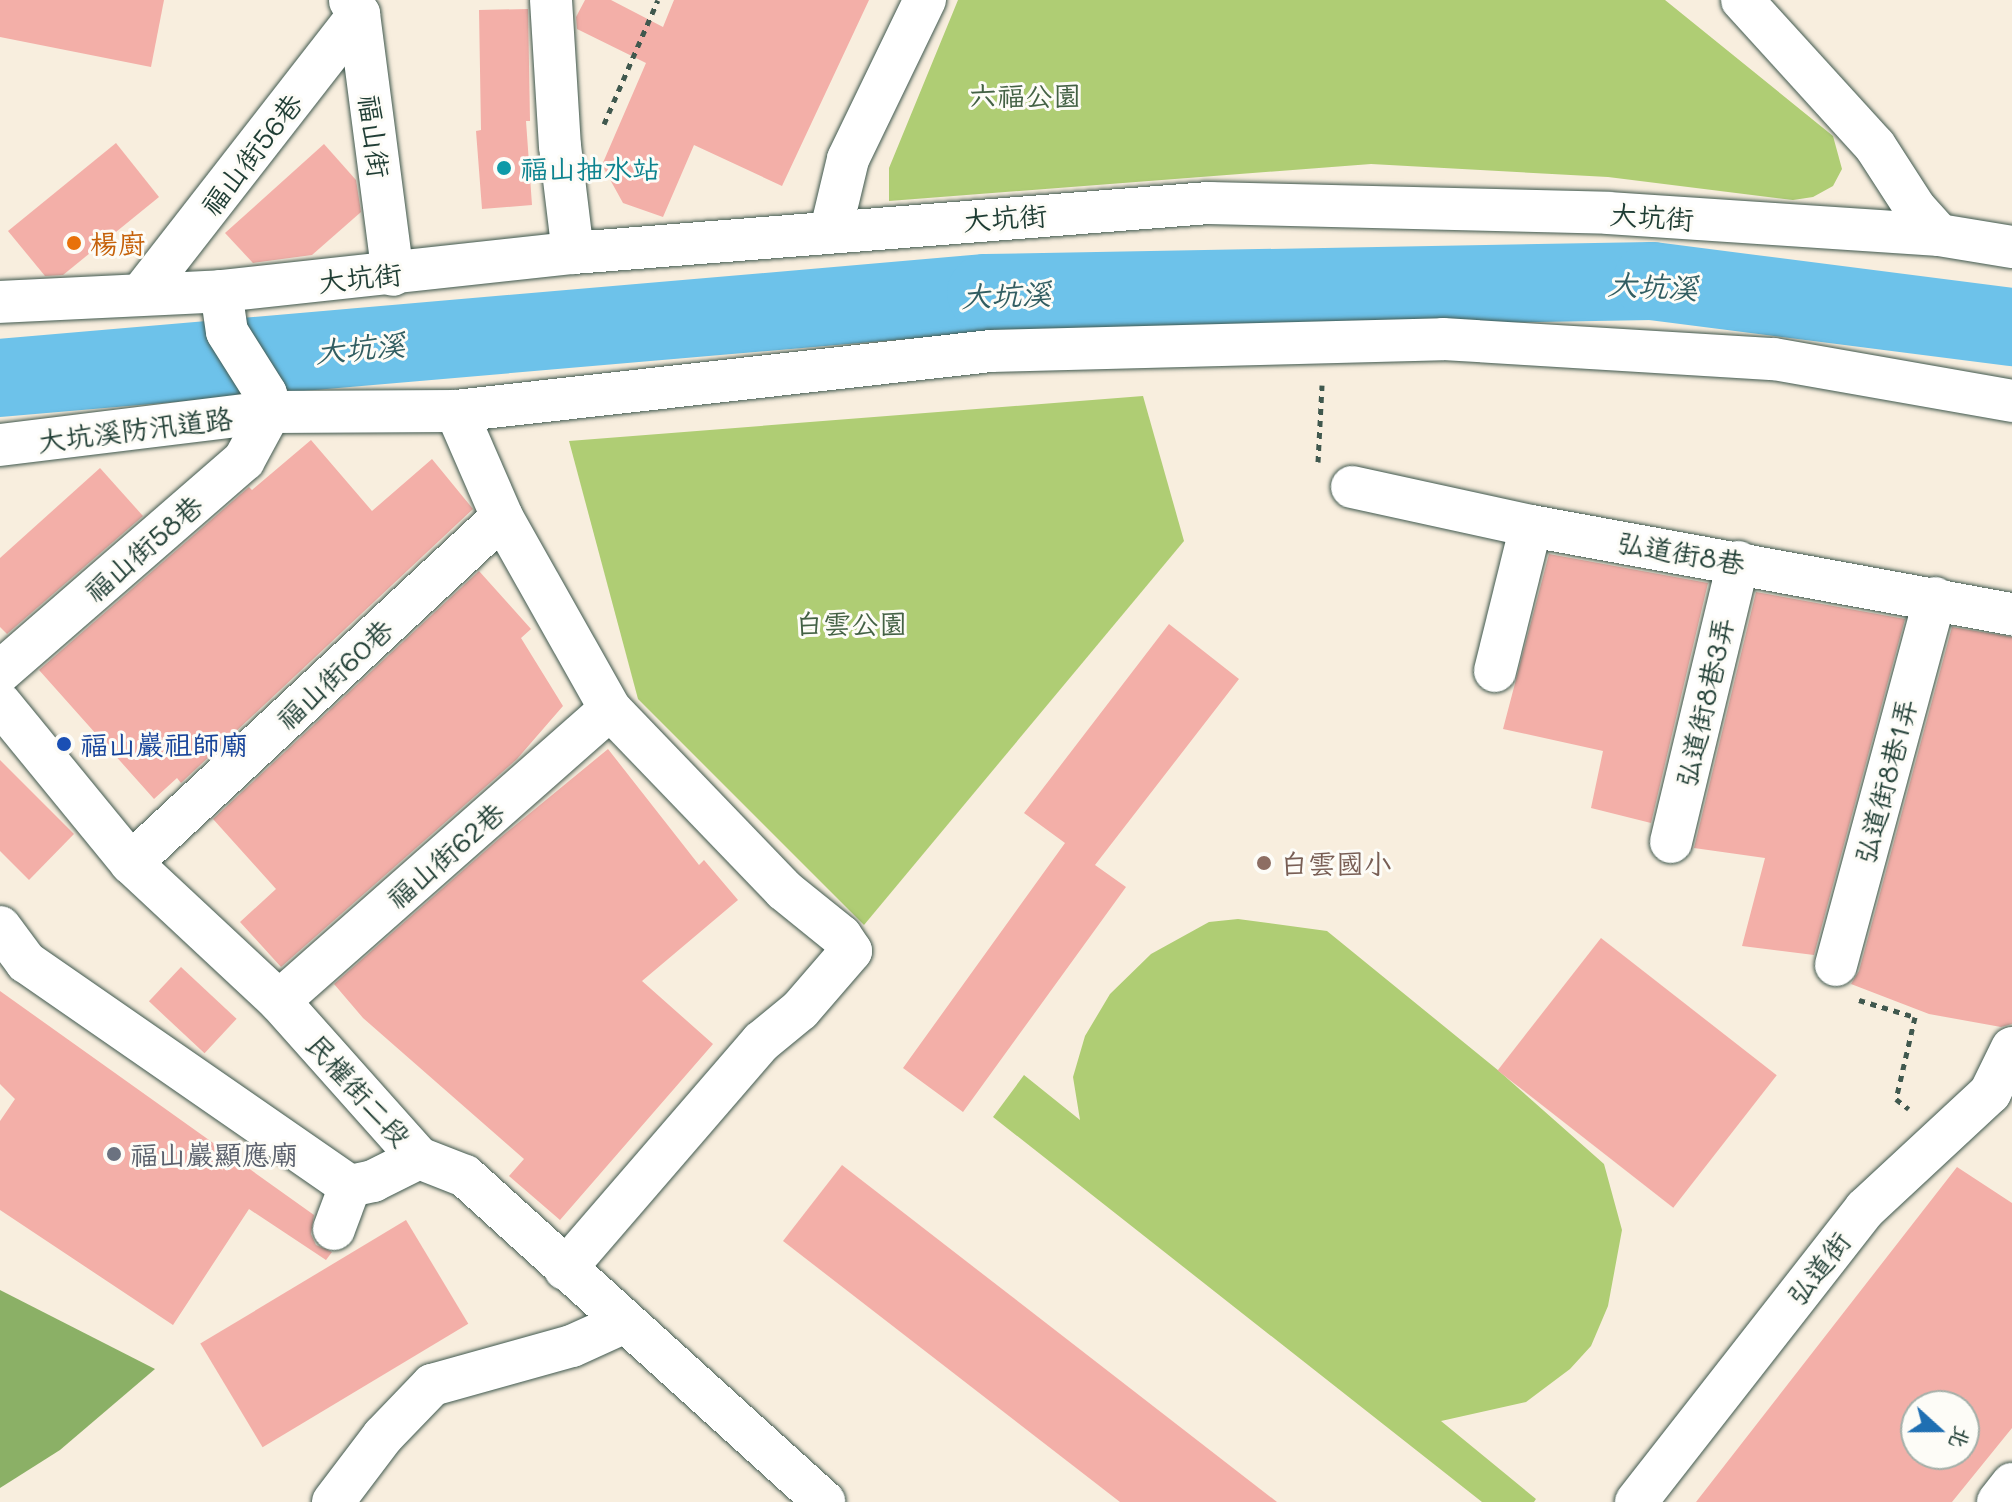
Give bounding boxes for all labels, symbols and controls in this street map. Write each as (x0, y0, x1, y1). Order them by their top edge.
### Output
park label: 六福公園 (969, 78, 1081, 112)
street label: 福山街56巷 (193, 86, 309, 222)
street label: 福山街 (353, 92, 397, 180)
place label: 福山抽水站 (520, 151, 660, 185)
marker: 福山抽水站 (495, 159, 513, 177)
street label: 大坑街 (1609, 196, 1695, 236)
street label: 大坑街 (962, 197, 1048, 237)
place label: 楊廚 (90, 226, 146, 260)
marker: 楊廚 (65, 234, 83, 252)
street label: 大坑街 (316, 256, 404, 298)
water label: 大坑溪 (1607, 265, 1699, 305)
water label: 大坑溪 (960, 274, 1052, 314)
water label: 大坑溪 (314, 325, 406, 369)
street label: 大坑溪防汛道路 (36, 400, 234, 458)
street label: 福山街58巷 (77, 488, 209, 608)
street label: 弘道街8巷 (1615, 524, 1747, 580)
park label: 白雲公園 (795, 606, 907, 640)
street label: 福山街60巷 (269, 612, 399, 736)
street label: 弘道街8巷3弄 (1668, 614, 1740, 790)
street label: 弘道街8巷1弄 (1847, 695, 1923, 867)
place label: 福山巖祖師廟 (80, 727, 248, 761)
marker: 福山巖祖師廟 (55, 735, 73, 753)
street label: 福山街62巷 (379, 795, 511, 915)
place label: 白雲國小 (1280, 846, 1392, 880)
marker: 白雲國小 (1255, 854, 1273, 872)
street label: 民權街二段 (300, 1027, 418, 1153)
place label: 福山巖顯應廟 (130, 1137, 298, 1171)
marker: 福山巖顯應廟 (105, 1145, 123, 1163)
street label: 弘道街 (1779, 1225, 1857, 1311)
north arrow (1900, 1390, 1980, 1470)
text: 北 (1944, 1423, 1978, 1454)

